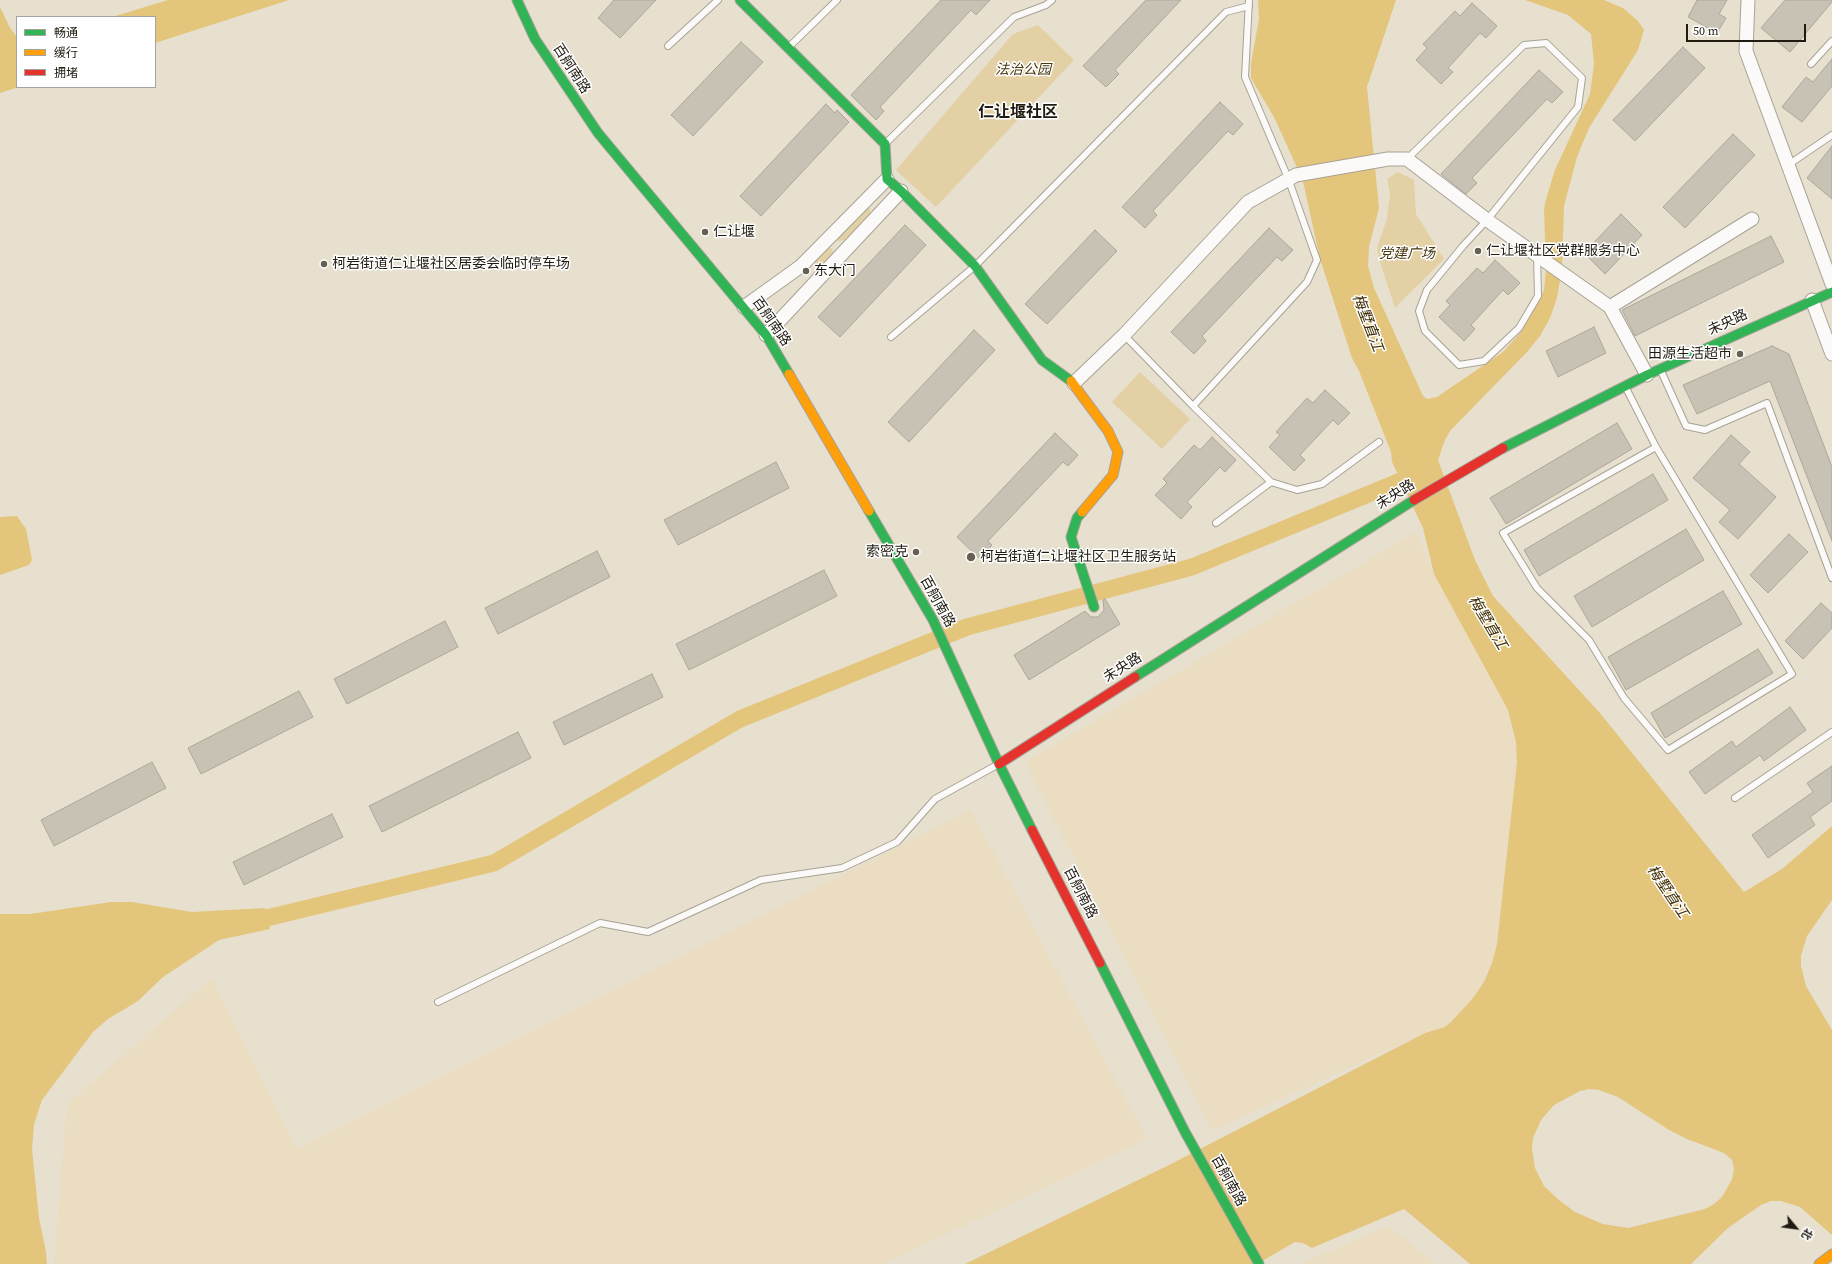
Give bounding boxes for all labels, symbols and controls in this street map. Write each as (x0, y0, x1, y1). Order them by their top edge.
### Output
legend (16, 16, 156, 88)
scale bar (1688, 16, 1808, 42)
text: 50 m (1693, 23, 1719, 39)
text: 畅通 (54, 25, 78, 41)
street label: 百舸南路 (549, 41, 593, 97)
text: 缓行 (54, 45, 78, 61)
park label: 法治公园 (995, 62, 1051, 78)
text: 拥堵 (54, 65, 78, 81)
district label: 仁让堰社区 (978, 103, 1058, 123)
place label: 仁让堰 (713, 224, 755, 240)
marker: 仁让堰 (700, 227, 710, 237)
place label: 仁让堰社区党群服务中心 (1486, 243, 1640, 259)
park label: 党建广场 (1379, 246, 1435, 262)
marker: 仁让堰社区党群服务中心 (1473, 246, 1483, 256)
place label: 柯岩街道仁让堰社区居委会临时停车场 (332, 256, 570, 272)
marker: 柯岩街道仁让堰社区居委会临时停车场 (319, 259, 329, 269)
place label: 东大门 (814, 263, 856, 279)
marker: 东大门 (801, 266, 811, 276)
water label: 梅墅直江 (1348, 292, 1386, 354)
street label: 百舸南路 (748, 294, 794, 350)
street label: 未央路 (1705, 307, 1751, 339)
place label: 田源生活超市 (1648, 346, 1732, 362)
marker: 田源生活超市 (1735, 349, 1745, 359)
street label: 未央路 (1374, 477, 1418, 513)
place label: 索密克 (866, 544, 908, 560)
marker: 索密克 (911, 547, 921, 557)
place label: 柯岩街道仁让堰社区卫生服务站 (980, 549, 1176, 565)
marker: 柯岩街道仁让堰社区卫生服务站 (965, 551, 977, 563)
street label: 百舸南路 (916, 573, 958, 631)
water label: 梅墅直江 (1464, 593, 1510, 653)
street label: 未央路 (1101, 650, 1145, 686)
water label: 梅墅直江 (1643, 862, 1691, 922)
street label: 百舸南路 (1060, 864, 1100, 922)
street label: 百舸南路 (1207, 1152, 1249, 1210)
north arrow (1776, 1208, 1816, 1248)
text: 北 (1798, 1226, 1816, 1243)

